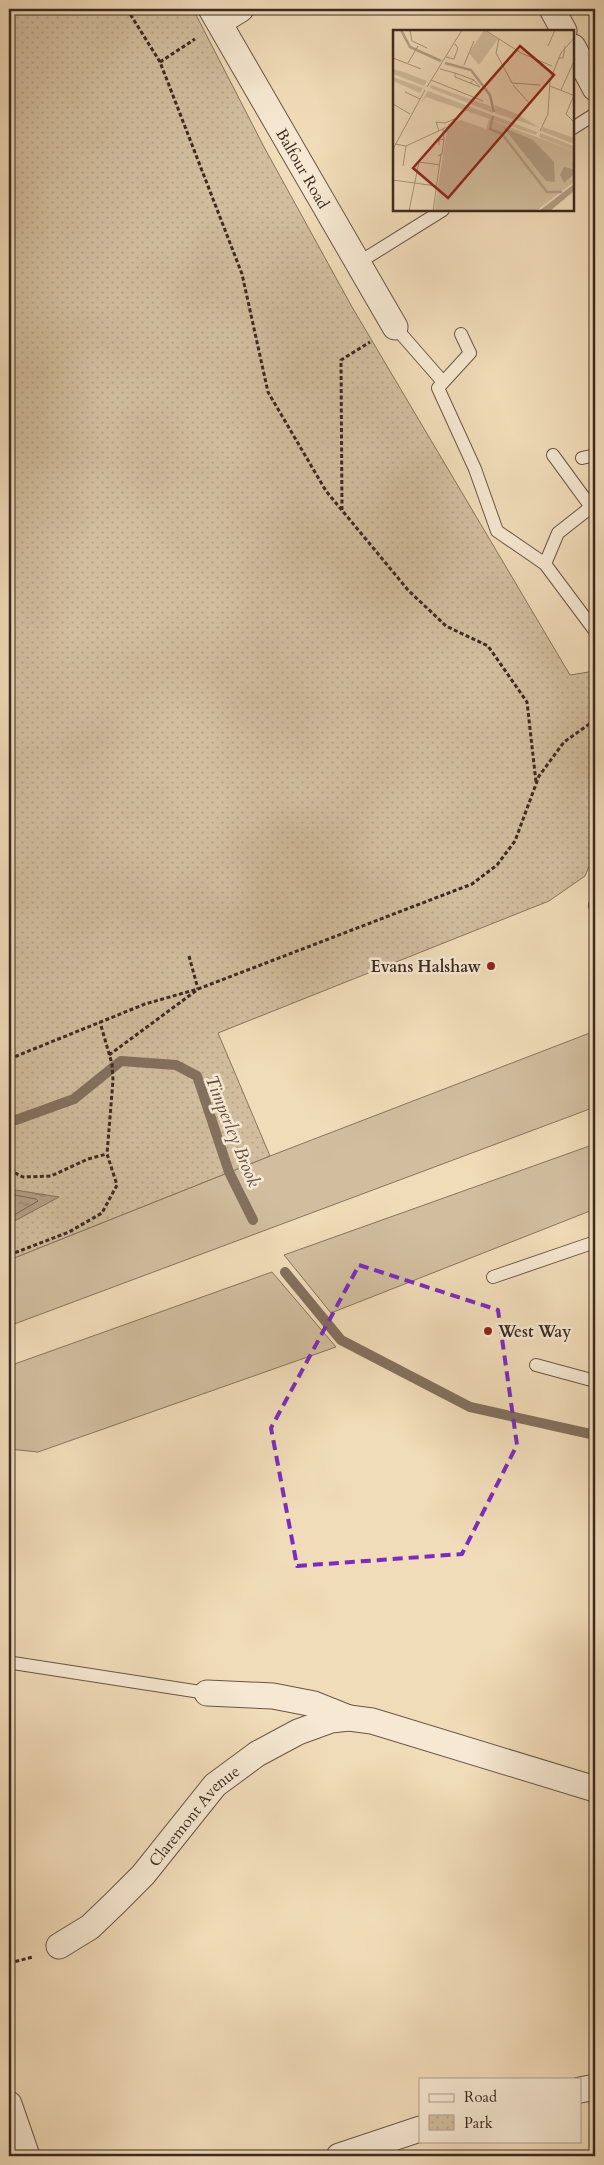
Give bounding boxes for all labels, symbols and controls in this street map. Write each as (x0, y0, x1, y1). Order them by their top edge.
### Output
inset map (393, 30, 574, 211)
street label: Balfour Road (270, 125, 334, 213)
place label: Evans Halshaw (370, 956, 482, 978)
marker: Evans Halshaw (485, 960, 497, 972)
water label: Timperley Brook (199, 1071, 266, 1191)
place label: West Way (497, 1321, 571, 1343)
marker: West Way (482, 1325, 494, 1337)
street label: Claremont Avenue (144, 1761, 244, 1872)
legend (419, 2078, 582, 2142)
text: Road (464, 2087, 497, 2107)
text: Park (464, 2113, 493, 2133)

